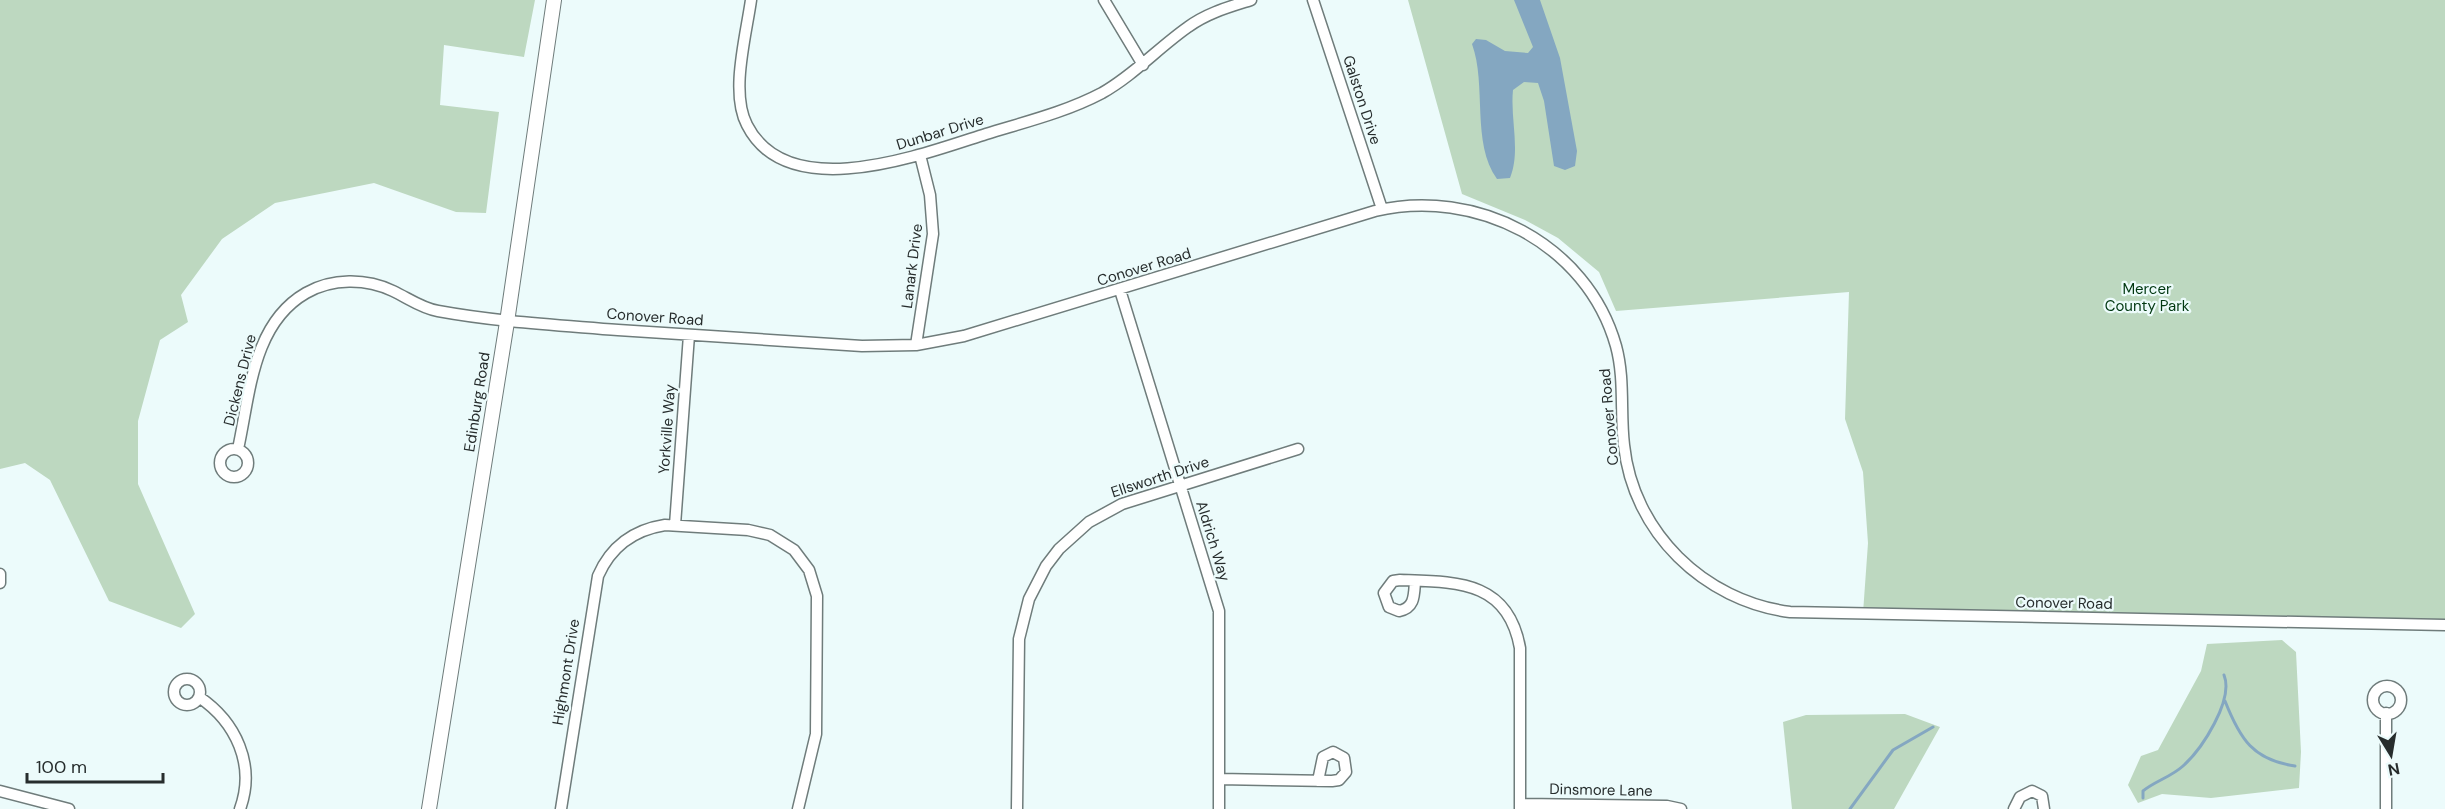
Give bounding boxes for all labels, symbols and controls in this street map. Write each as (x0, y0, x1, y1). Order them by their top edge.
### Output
street label: Galston Drive (1338, 53, 1386, 147)
street label: Dunbar Drive (894, 109, 986, 155)
street label: Lanark Drive (897, 222, 927, 310)
street label: Conover Road (1095, 243, 1193, 291)
park label: Mercer County Park (2105, 279, 2190, 316)
street label: Conover Road (606, 304, 704, 330)
street label: Dickens Drive (219, 332, 261, 428)
street label: Edinburg Road (459, 351, 495, 453)
street label: Conover Road (1595, 368, 1623, 466)
street label: Yorkville Way (654, 383, 680, 475)
street label: Ellsworth Drive (1108, 452, 1212, 502)
street label: Aldrich Way (1191, 498, 1235, 584)
street label: Conover Road (2015, 592, 2113, 614)
street label: Highmont Drive (548, 618, 584, 726)
north arrow (2361, 725, 2421, 785)
scale bar (27, 746, 164, 784)
text: 100 m (36, 755, 87, 779)
text: N (2386, 758, 2401, 781)
street label: Dinsmore Lane (1549, 779, 1653, 801)

